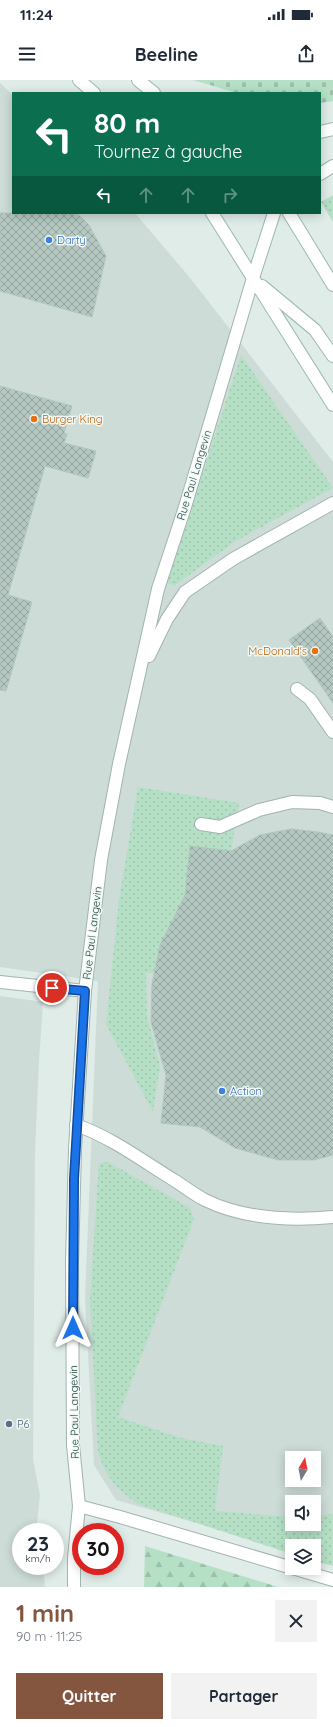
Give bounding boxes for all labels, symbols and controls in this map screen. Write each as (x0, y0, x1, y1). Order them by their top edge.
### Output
text: 11:24 (20, 5, 53, 24)
icon: menu (16, 43, 38, 65)
text: Beeline (135, 43, 198, 66)
icon: share (295, 43, 317, 65)
text: 80 m (94, 105, 160, 140)
icon: left (28, 108, 80, 160)
text: Tournez à gauche (94, 140, 243, 163)
icon: left (93, 184, 115, 206)
icon: ahead (135, 184, 157, 206)
icon: ahead (177, 184, 199, 206)
icon: right (219, 184, 241, 206)
place label: Darty (57, 233, 86, 247)
marker: Darty (44, 235, 54, 245)
place label: Burger King (42, 412, 103, 426)
marker: Burger King (29, 414, 39, 424)
street label: Rue Paul Langevin (174, 428, 214, 522)
place label: McDonald's (248, 644, 307, 658)
marker: McDonald's (310, 646, 320, 656)
street label: Rue Paul Langevin (79, 886, 105, 980)
pin (35, 971, 69, 1005)
icon: arrive (41, 977, 63, 999)
place label: Action (230, 1084, 262, 1098)
marker: Action (217, 1086, 227, 1096)
position arrow (52, 1307, 94, 1349)
street label: Rue Paul Langevin (66, 1365, 82, 1459)
place label: P6 (17, 1417, 30, 1431)
marker: P6 (4, 1419, 14, 1429)
north arrow (285, 1451, 321, 1487)
map controls (285, 1451, 321, 1575)
button: sound (285, 1495, 321, 1531)
speed limit sign: 30 (72, 1523, 124, 1575)
text: 23 (27, 1531, 49, 1556)
button: layers (285, 1539, 321, 1575)
text: km/h (25, 1552, 51, 1565)
text: 1 min (16, 1598, 74, 1628)
button: close (275, 1600, 317, 1642)
text: 90 m · 11:25 (16, 1628, 82, 1644)
button: Quitter (16, 1673, 163, 1719)
button: Partager (171, 1673, 317, 1719)

